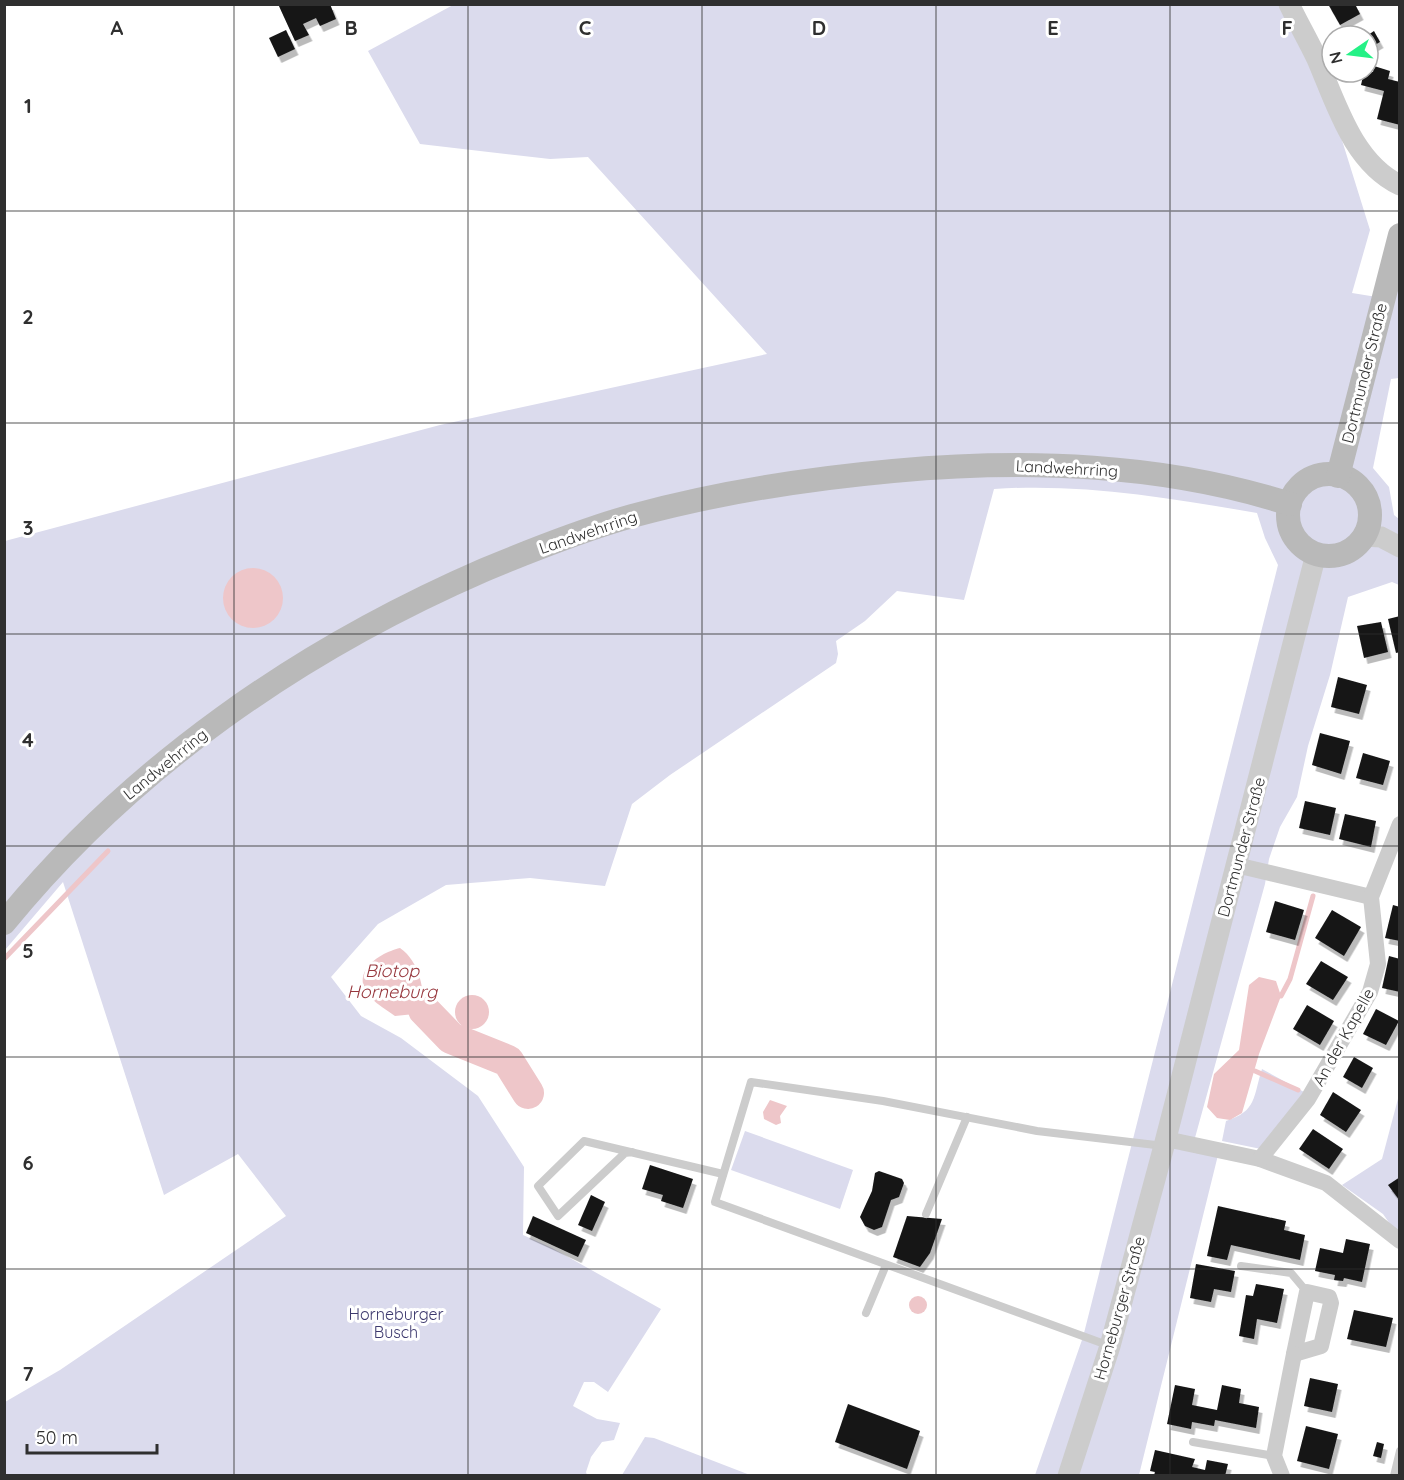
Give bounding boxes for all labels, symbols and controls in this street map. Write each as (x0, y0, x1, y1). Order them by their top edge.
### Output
text: A (111, 15, 124, 40)
text: B (344, 15, 358, 40)
text: C (579, 15, 592, 40)
text: D (812, 15, 826, 40)
text: E (1047, 15, 1059, 40)
text: F (1281, 15, 1293, 40)
north arrow (1320, 24, 1380, 84)
text: N (1324, 50, 1347, 66)
text: 1 (24, 93, 32, 118)
street label: Dortmunder Straße (1337, 301, 1391, 445)
text: 2 (22, 304, 34, 329)
street label: Landwehrring (1015, 455, 1119, 481)
street label: Landwehrring (536, 506, 640, 558)
text: 3 (23, 515, 33, 540)
street label: Landwehrring (119, 724, 211, 804)
text: 4 (22, 727, 34, 752)
street label: Dortmunder Straße (1213, 775, 1269, 919)
text: 5 (22, 938, 34, 963)
water label: Biotop Horneburg (347, 959, 439, 1003)
street label: An der Kapelle (1308, 985, 1378, 1089)
text: 6 (22, 1150, 34, 1175)
street label: Horneburger Straße (1089, 1234, 1149, 1382)
park label: Horneburger Busch (348, 1304, 444, 1342)
text: 7 (23, 1361, 34, 1386)
scale bar (27, 1417, 158, 1455)
text: 50 m (36, 1426, 78, 1449)

